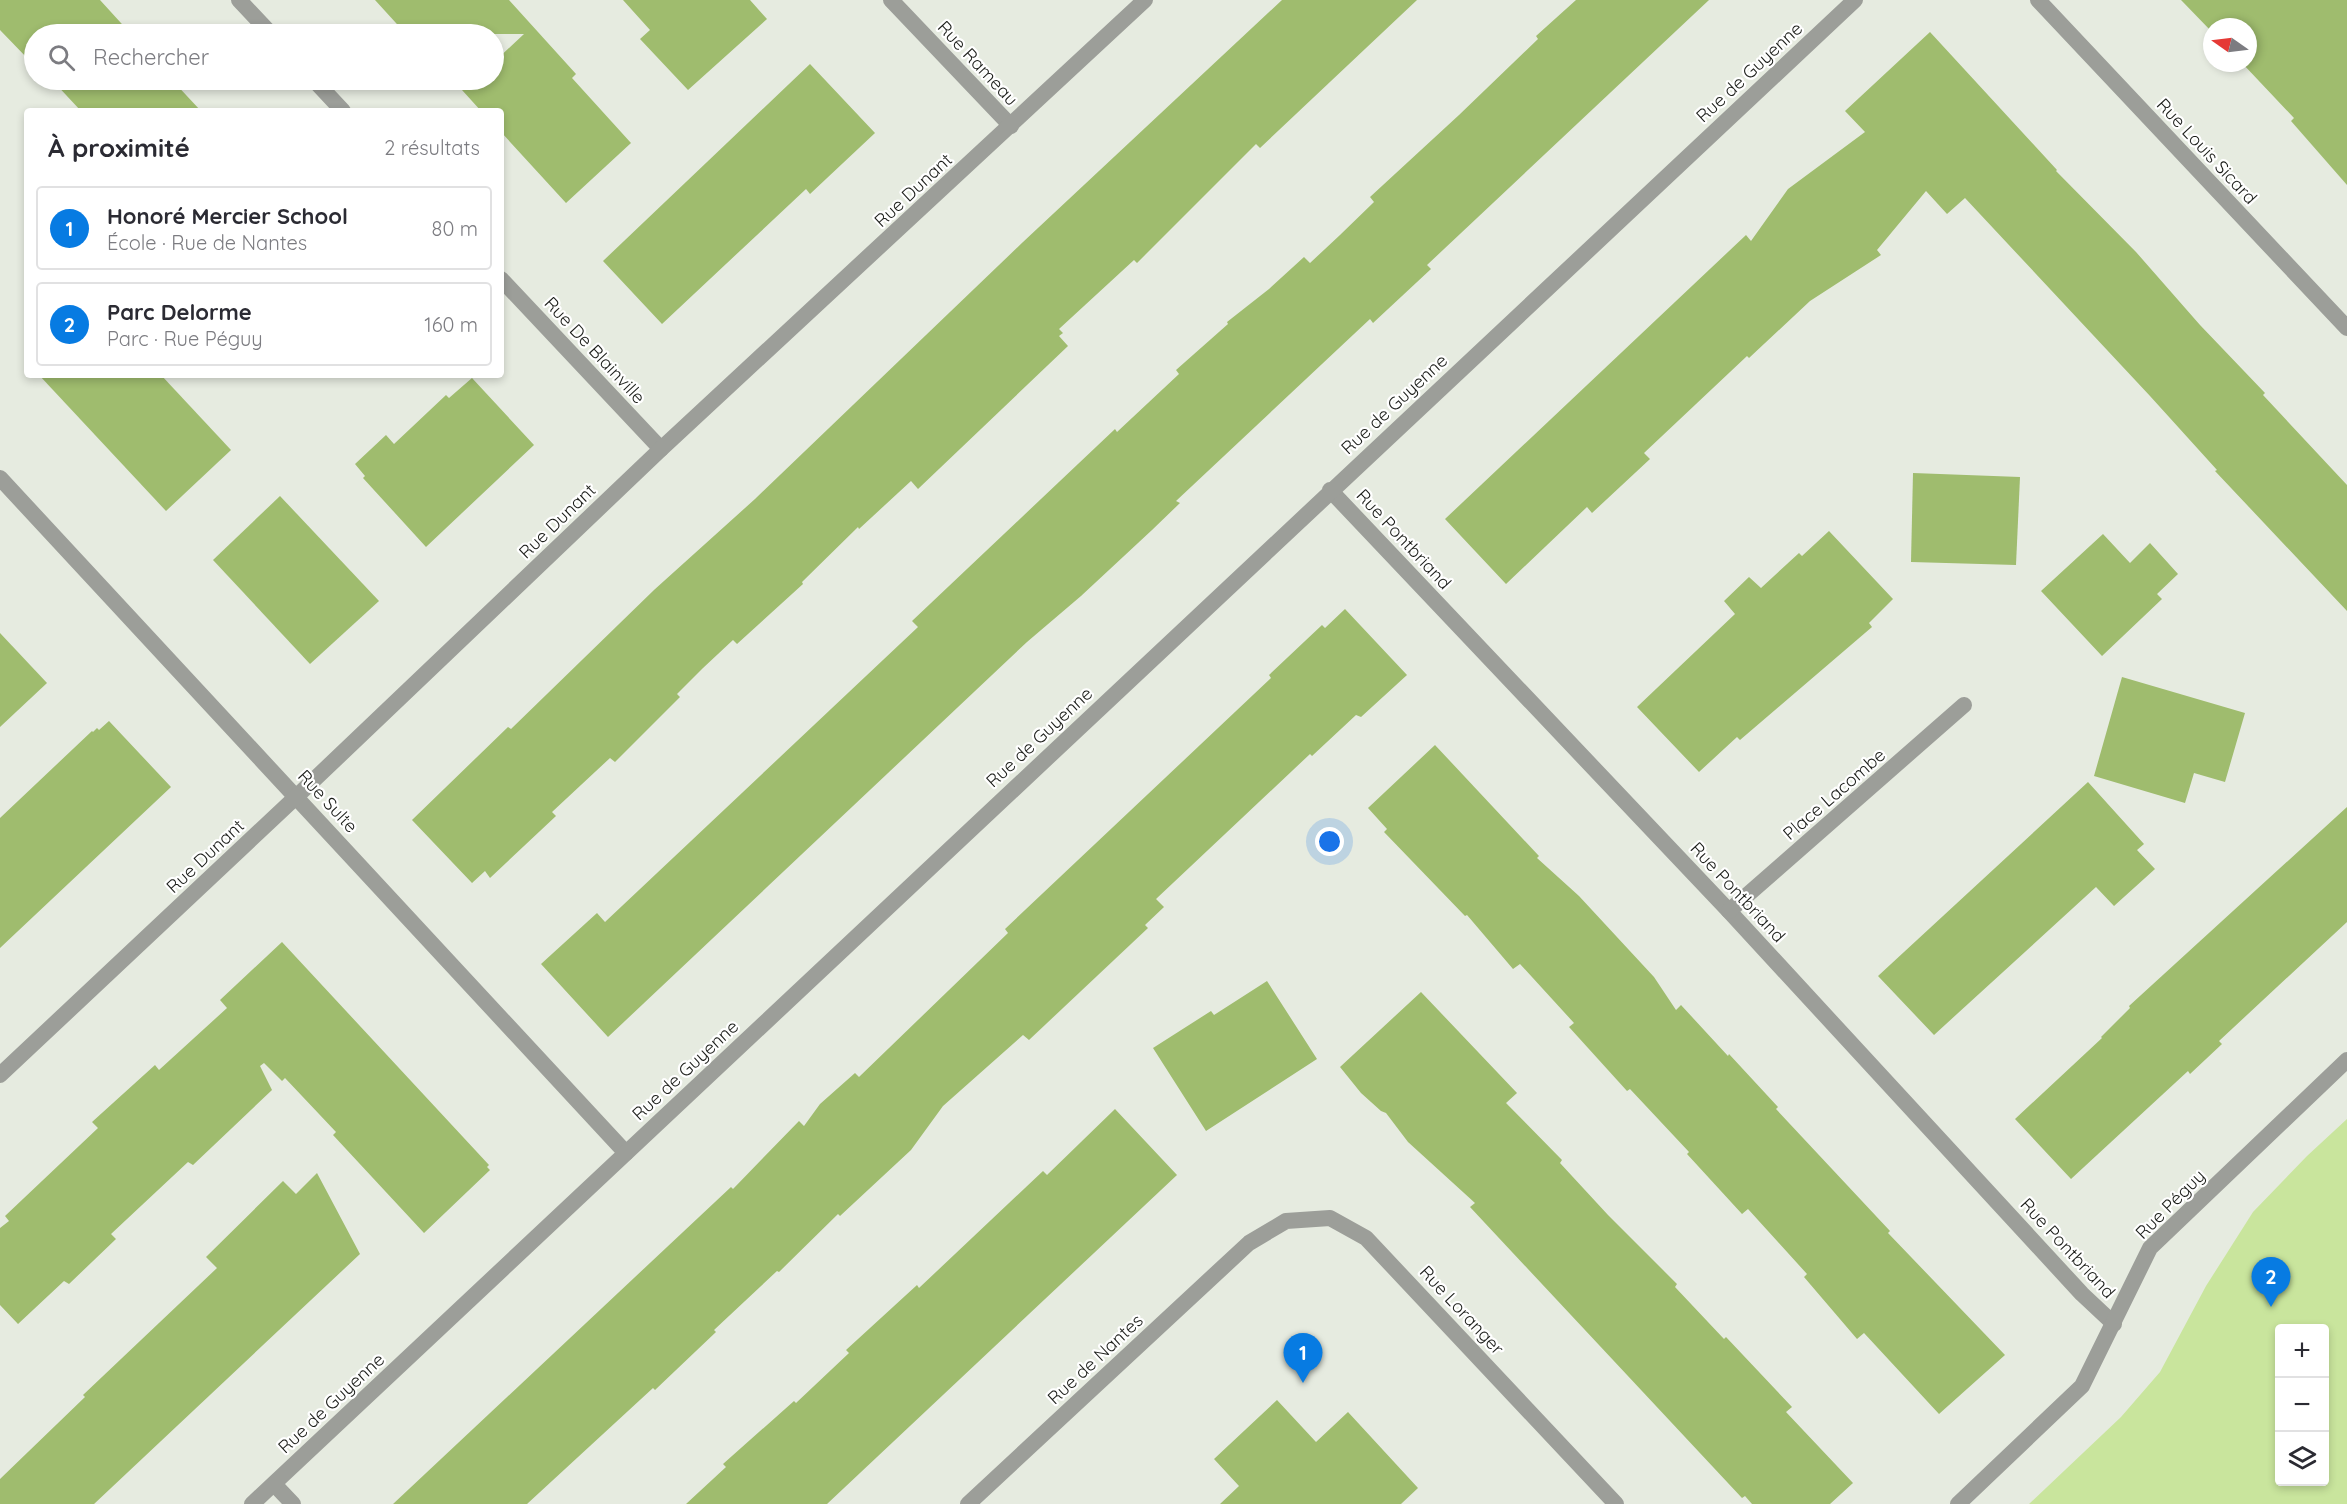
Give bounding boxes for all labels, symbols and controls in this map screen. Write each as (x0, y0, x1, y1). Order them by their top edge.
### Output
street label: Rue Rameau (933, 16, 1023, 110)
street label: Rue de Guyenne (1691, 17, 1807, 127)
north arrow (2203, 18, 2257, 72)
search box (24, 24, 504, 90)
icon: search (45, 41, 78, 74)
text: Rechercher (93, 43, 209, 71)
street label: Rue Louis Sicard (2152, 93, 2262, 209)
text: À proximité (48, 131, 190, 164)
text: 2 résultats (384, 135, 480, 160)
street label: Rue Dunant (869, 148, 957, 232)
text: Honoré Mercier School (107, 202, 348, 230)
text: 1 (66, 216, 73, 241)
text: 80 m (432, 216, 478, 241)
text: École · Rue de Nantes (107, 230, 307, 255)
street label: Rue De Blainville (540, 292, 650, 408)
text: Parc Delorme (107, 298, 252, 326)
text: 2 (64, 312, 75, 337)
text: 160 m (424, 312, 478, 337)
text: Parc · Rue Péguy (107, 326, 263, 351)
street label: Rue de Guyenne (1336, 349, 1452, 459)
street label: Rue Dunant (514, 479, 600, 563)
street label: Rue Pontbriand (1352, 484, 1456, 594)
street label: Rue de Guyenne (981, 682, 1097, 792)
street label: Place Lacombe (1778, 743, 1890, 845)
street label: Rue Sulte (293, 765, 363, 837)
street label: Rue Dunant (161, 814, 249, 898)
your location (1315, 827, 1344, 856)
street label: Rue Pontbriand (1686, 837, 1790, 947)
street label: Rue de Guyenne (627, 1015, 743, 1125)
street label: Rue Péguy (2130, 1164, 2210, 1244)
street label: Rue Pontbriand (2016, 1193, 2120, 1303)
pin: 2 (2252, 1258, 2290, 1307)
street label: Rue Loranger (1415, 1261, 1509, 1359)
street label: Rue de Nantes (1042, 1309, 1148, 1409)
map controls (2275, 1324, 2329, 1486)
button: + (2275, 1324, 2329, 1378)
pin: 1 (1284, 1334, 1322, 1383)
street label: Rue de Guyenne (273, 1348, 389, 1458)
button: − (2275, 1378, 2329, 1432)
button: layers (2275, 1432, 2329, 1486)

